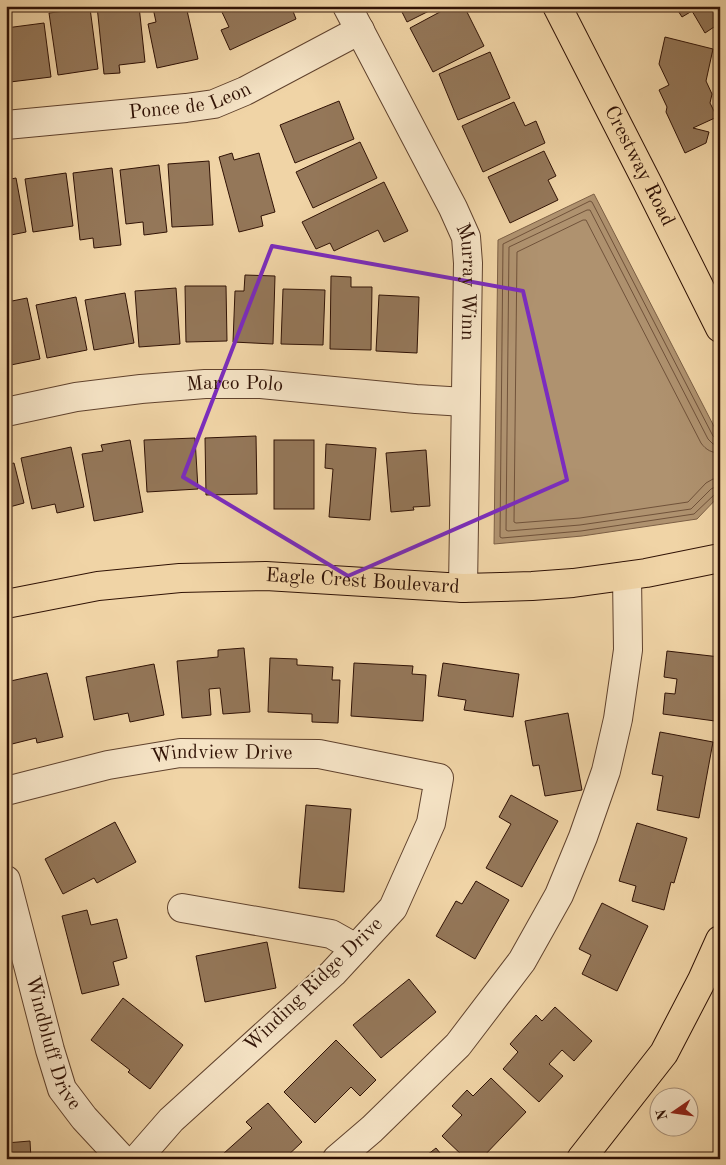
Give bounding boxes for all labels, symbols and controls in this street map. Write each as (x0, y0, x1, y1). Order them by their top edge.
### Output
street label: Ponce de Leon (128, 79, 255, 123)
street label: Crestway Road (600, 103, 678, 230)
street label: Murray Winn (451, 221, 478, 341)
street label: Marco Polo (186, 374, 284, 396)
street label: Eagle Crest Boulevard (265, 566, 460, 598)
street label: Windview Drive (150, 743, 293, 768)
street label: Winding Ridge Drive (241, 914, 387, 1056)
street label: Windbluff Drive (21, 974, 84, 1114)
north arrow (648, 1088, 698, 1138)
text: N (654, 1108, 670, 1121)

